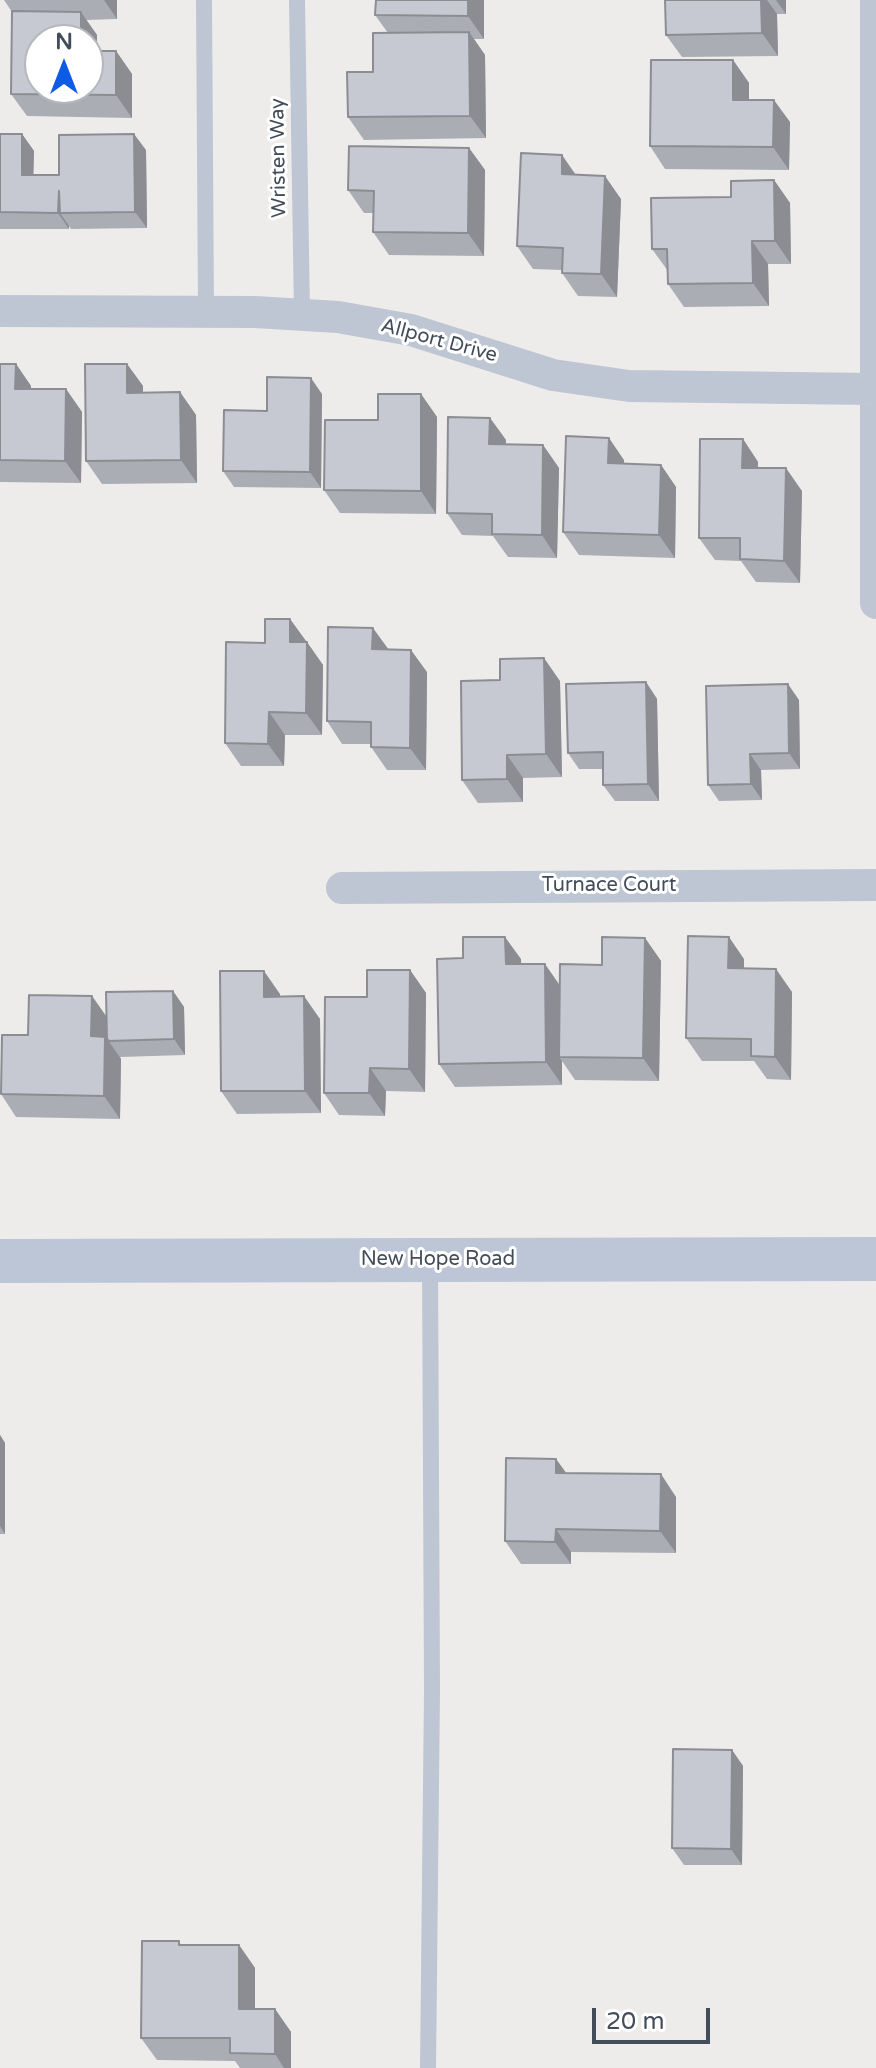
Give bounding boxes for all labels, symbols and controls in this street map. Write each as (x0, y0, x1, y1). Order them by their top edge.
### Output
north arrow (24, 24, 104, 104)
text: N (55, 29, 73, 55)
street label: Wristen Way (266, 98, 292, 218)
street label: Allport Drive (378, 314, 500, 368)
street label: Turnace Court (542, 874, 676, 898)
street label: New Hope Road (361, 1248, 515, 1272)
scale bar (596, 1992, 714, 2042)
text: 20 m (606, 2007, 664, 2036)

